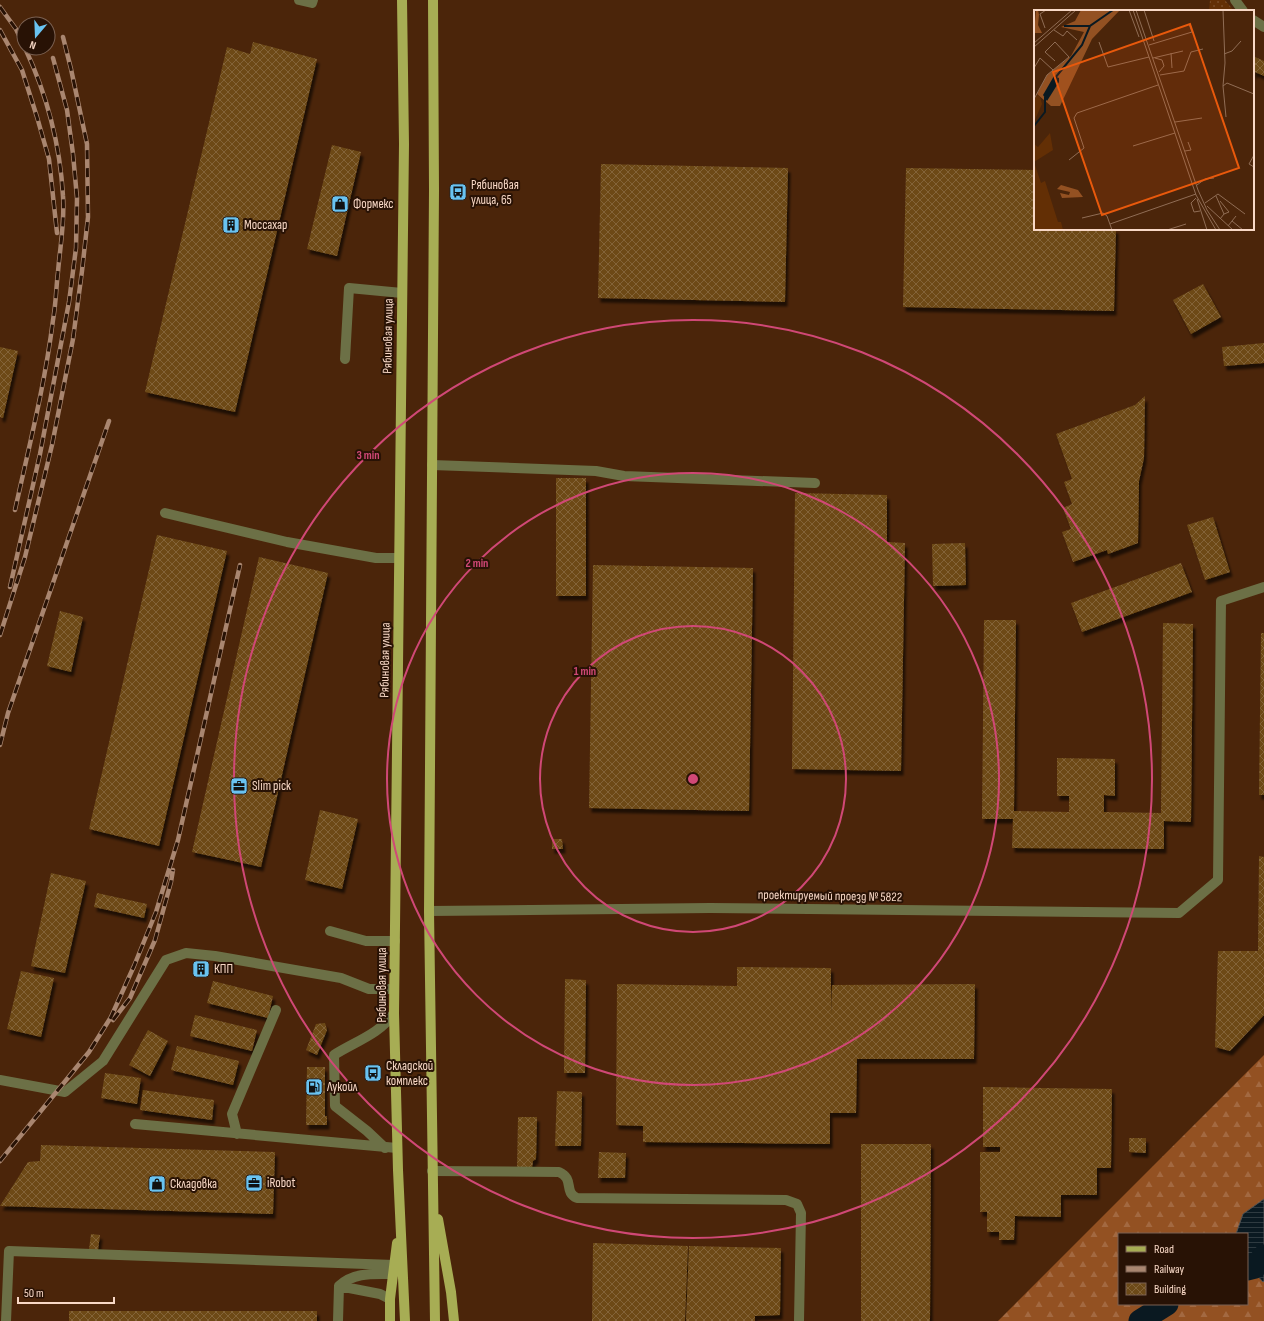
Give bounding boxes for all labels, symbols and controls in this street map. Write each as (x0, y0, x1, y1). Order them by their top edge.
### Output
inset map (1034, 10, 1254, 230)
north arrow (16, 16, 56, 56)
text: N (28, 38, 38, 52)
place label: Рябиновая улица, 65 (471, 177, 519, 208)
bus stop icon: Рябиновая улица, 65 (448, 182, 468, 202)
shop icon: Формекс (330, 194, 350, 214)
place label: Формекс (353, 196, 394, 212)
building icon: Моссахар (221, 215, 241, 235)
place label: Моссахар (244, 217, 287, 233)
street label: Рябиновая улица (379, 298, 397, 374)
text: 3 min (357, 448, 379, 463)
text: 2 min (466, 556, 488, 571)
street label: Рябиновая улица (376, 622, 394, 698)
text: 1 min (574, 664, 596, 679)
centre of rings (686, 772, 700, 786)
office icon: Slim pick (229, 776, 249, 796)
place label: Slim pick (252, 778, 291, 794)
street label: проектируемый проезд № 5822 (758, 887, 902, 905)
street label: Рябиновая улица (374, 947, 390, 1023)
building icon: КПП (191, 959, 211, 979)
place label: КПП (214, 961, 233, 977)
place label: Складской комплекс (386, 1058, 433, 1089)
bus stop icon: Складской комплекс (363, 1063, 383, 1083)
fuel station icon: Лукойл (304, 1077, 324, 1097)
place label: Лукойл (326, 1079, 358, 1095)
office icon: iRobot (244, 1173, 264, 1193)
shop icon: Складовка (147, 1174, 167, 1194)
place label: iRobot (267, 1175, 295, 1191)
place label: Складовка (170, 1176, 217, 1192)
legend (1118, 1233, 1248, 1305)
text: Road (1154, 1242, 1174, 1257)
text: Railway (1154, 1262, 1185, 1277)
scale bar (18, 1279, 114, 1305)
text: Building (1154, 1282, 1186, 1297)
text: 50 m (24, 1286, 44, 1301)

